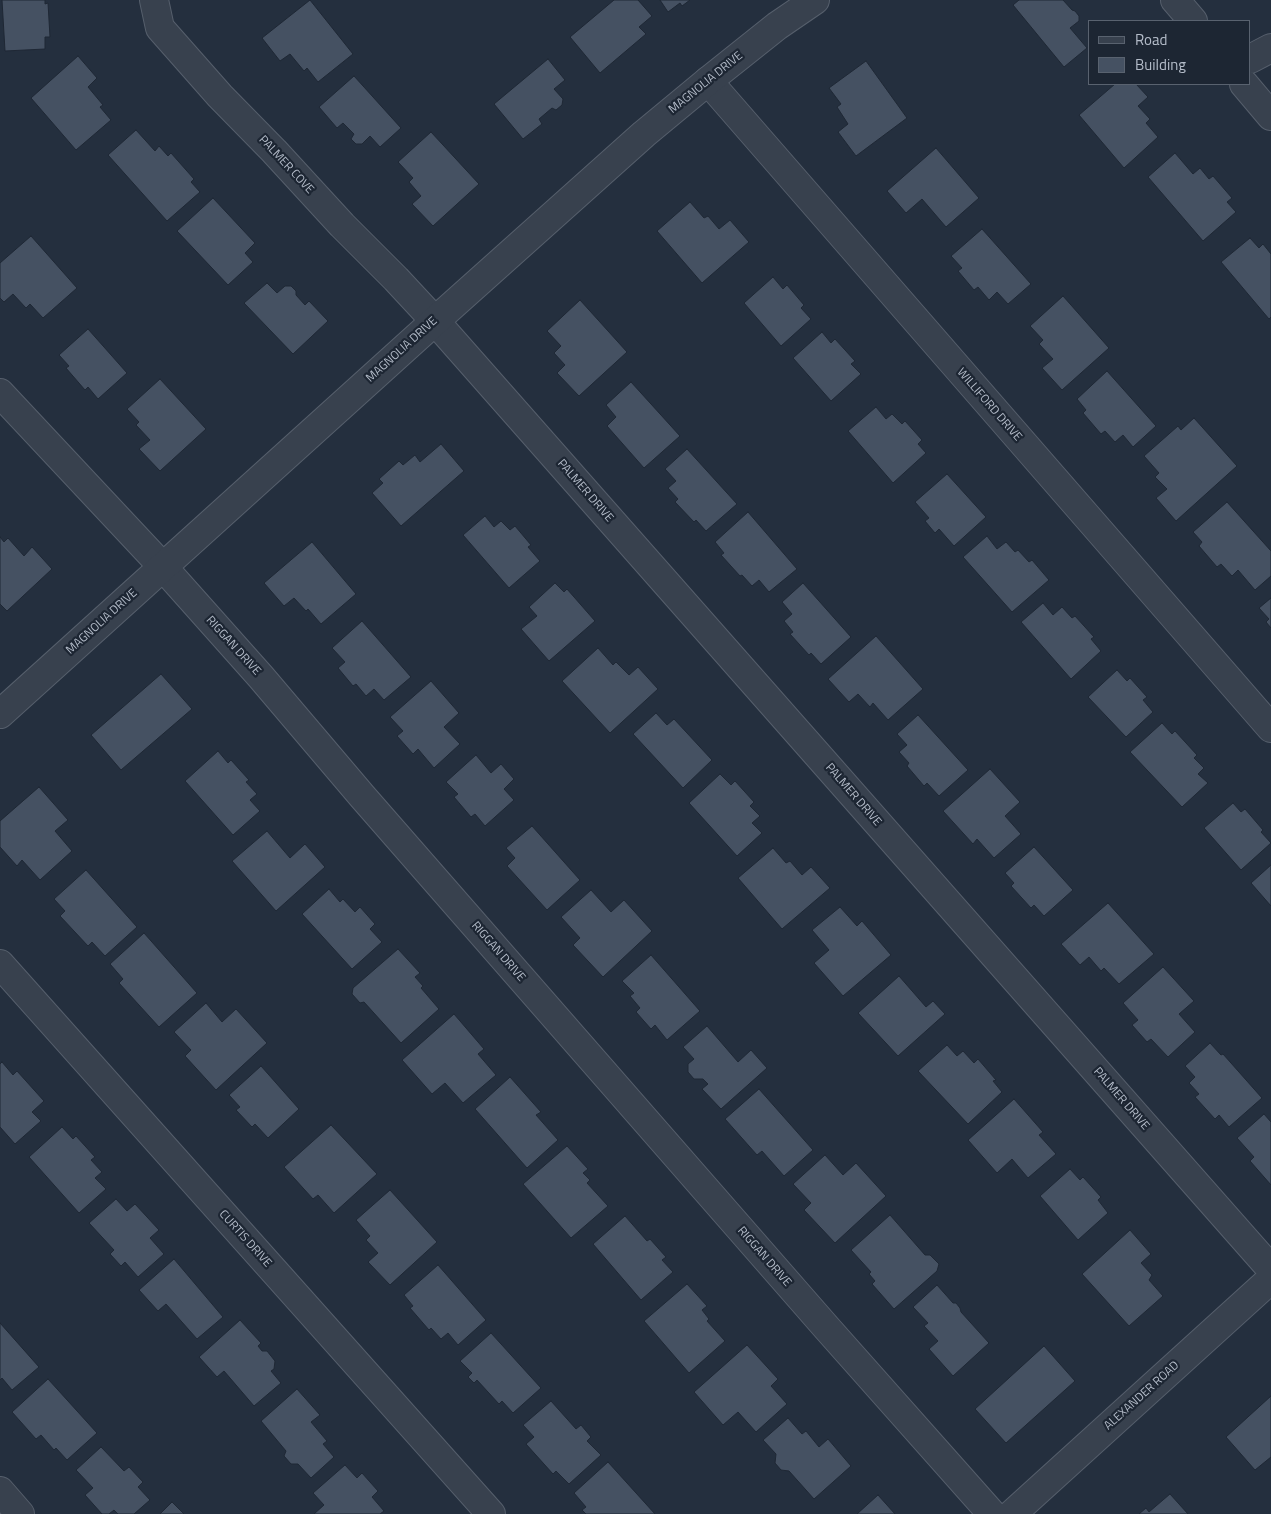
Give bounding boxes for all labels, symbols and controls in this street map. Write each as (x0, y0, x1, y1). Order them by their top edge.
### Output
legend (1088, 20, 1251, 85)
text: Road (1135, 28, 1167, 51)
street label: MAGNOLIA DRIVE (666, 49, 746, 117)
text: Building (1135, 53, 1186, 76)
street label: PALMER COVE (255, 133, 317, 197)
street label: MAGNOLIA DRIVE (363, 314, 441, 386)
street label: WILLIFORD DRIVE (954, 366, 1024, 444)
street label: PALMER DRIVE (554, 457, 616, 525)
street label: MAGNOLIA DRIVE (63, 586, 141, 658)
street label: RIGGAN DRIVE (203, 613, 263, 679)
street label: PALMER DRIVE (822, 761, 884, 829)
street label: RIGGAN DRIVE (468, 919, 528, 985)
street label: PALMER DRIVE (1090, 1065, 1152, 1133)
street label: CURTIS DRIVE (216, 1208, 274, 1270)
street label: RIGGAN DRIVE (734, 1224, 794, 1290)
street label: ALEXANDER ROAD (1102, 1359, 1182, 1433)

